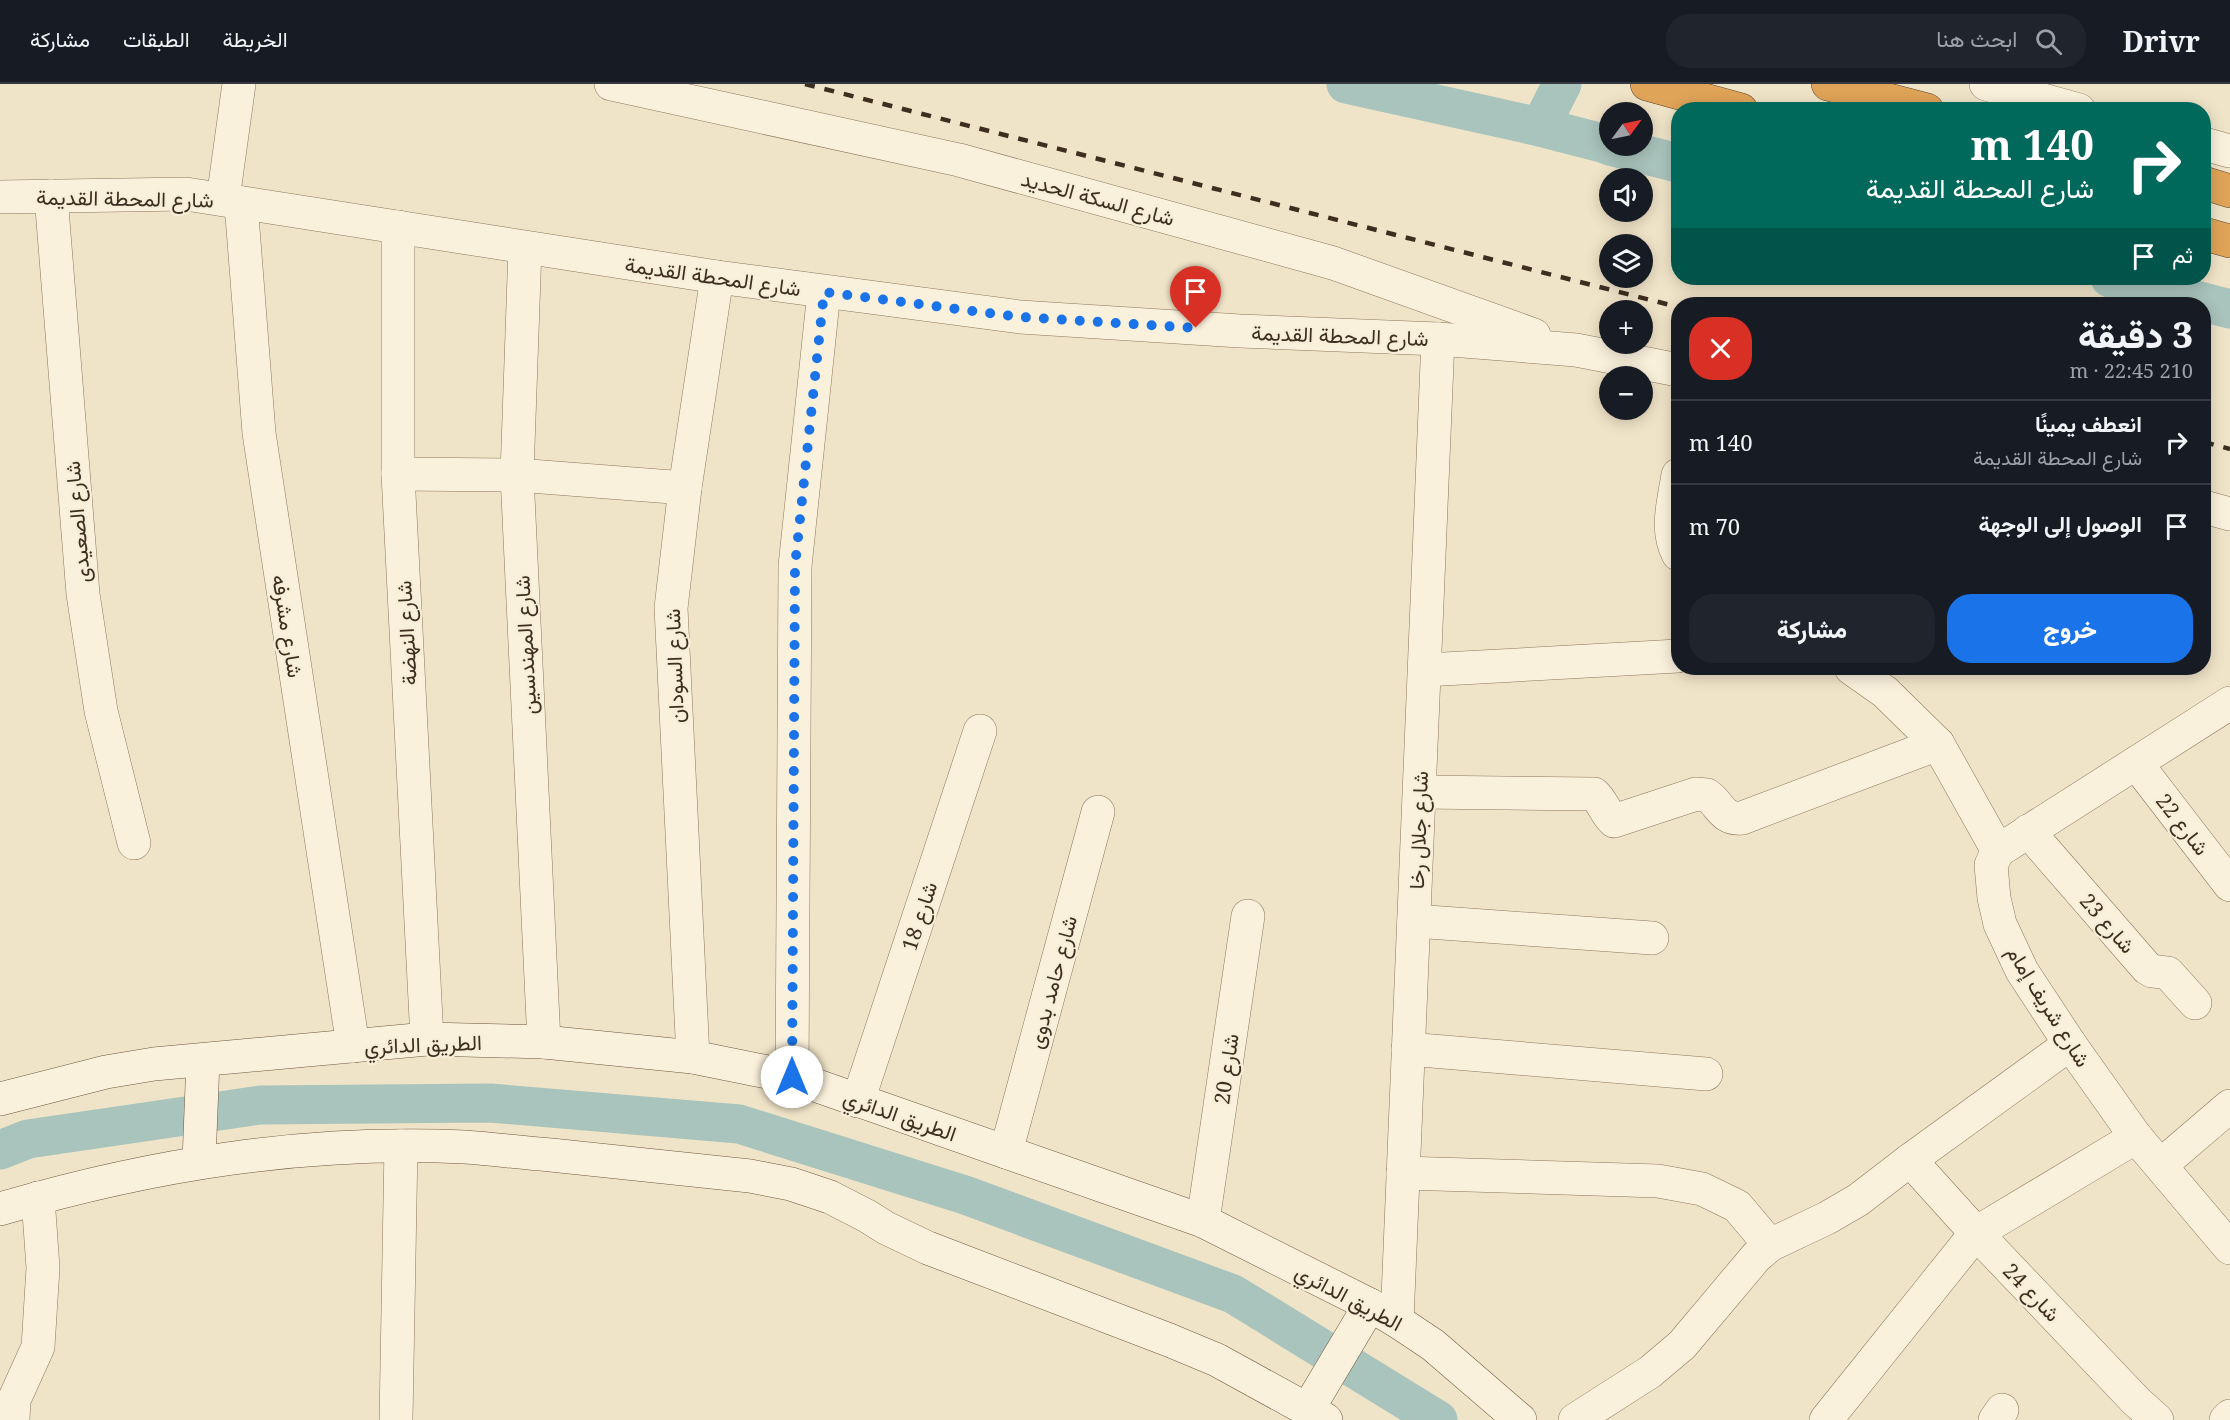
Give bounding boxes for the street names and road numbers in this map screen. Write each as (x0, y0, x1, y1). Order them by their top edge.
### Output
street label: شارع السكة الحديد (1018, 164, 1178, 233)
street label: شارع المحطة القديمة (36, 182, 214, 215)
street label: شارع المحطة القديمة (623, 250, 803, 303)
street label: شارع المحطة القديمة (1251, 318, 1429, 353)
street label: شارع الصعيدى (58, 460, 97, 584)
street label: شارع مشرفه (265, 573, 310, 680)
street label: شارع المهندسين (507, 575, 544, 715)
street label: شارع النهضة (389, 580, 424, 686)
street label: شارع السودان (658, 608, 691, 724)
street label: شارع جلال رخا (1402, 770, 1435, 890)
street label: شارع 22 (2149, 787, 2216, 861)
street label: شارع 18 (895, 878, 944, 954)
street label: شارع 23 (2073, 887, 2142, 960)
street label: شارع حامد بدوى (1021, 912, 1084, 1052)
street label: شارع شريف إمام (2000, 940, 2097, 1072)
street label: الطريق الدائري (364, 1028, 482, 1064)
street label: شارع 20 (1207, 1032, 1246, 1106)
street label: الطريق الدائري (838, 1083, 960, 1151)
street label: الطريق الدائري (1289, 1257, 1408, 1341)
street label: شارع 24 (1996, 1257, 2067, 1328)

